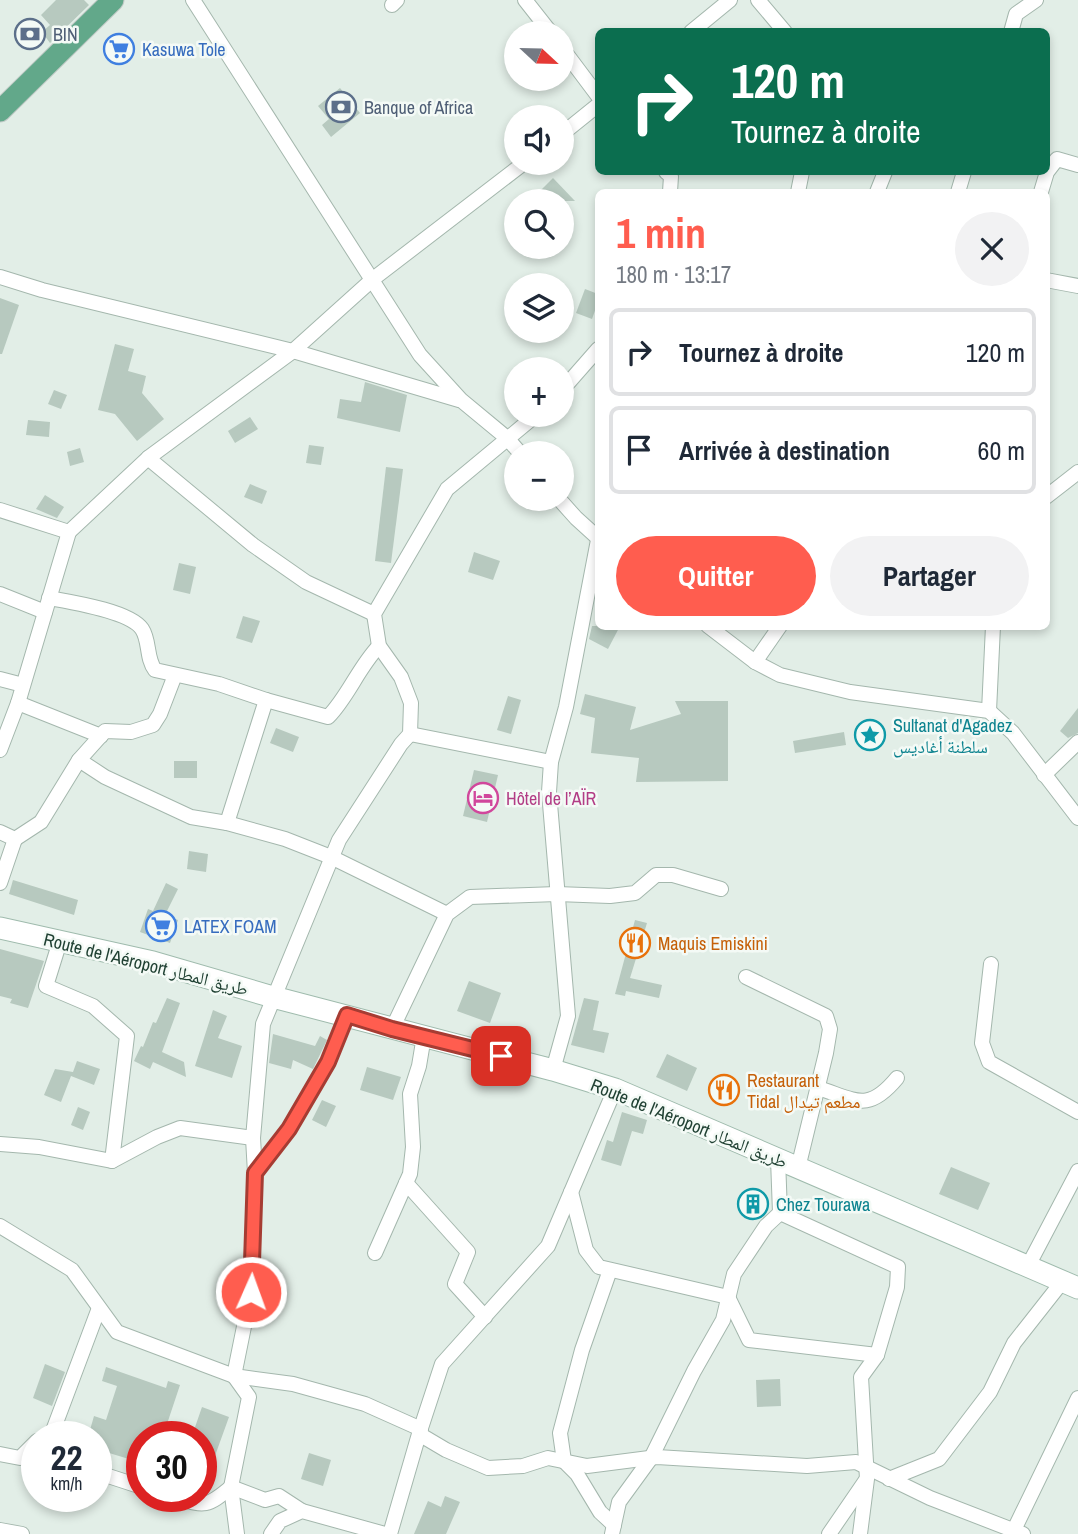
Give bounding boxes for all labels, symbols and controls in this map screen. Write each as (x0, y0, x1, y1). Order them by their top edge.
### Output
bank icon: BIN (13, 17, 47, 51)
north arrow (504, 21, 574, 91)
map controls (504, 21, 574, 511)
place label: BIN (53, 22, 78, 47)
supermarket icon: Kasuwa Tole (102, 32, 136, 66)
place label: Kasuwa Tole (142, 37, 225, 62)
text: 120 m (731, 47, 845, 113)
icon: right (616, 56, 707, 147)
bank icon: Banque of Africa (324, 90, 358, 124)
place label: Banque of Africa (364, 95, 473, 120)
button: sound (504, 105, 574, 175)
text: Tournez à droite (731, 110, 921, 153)
button: search (504, 189, 574, 259)
text: 1 min (616, 205, 706, 261)
button: close (955, 212, 1029, 286)
text: 180 m · 13:17 (616, 259, 731, 290)
button: layers (504, 273, 574, 343)
icon: right (620, 333, 658, 371)
text: Tournez à droite (679, 335, 843, 370)
text: 120 m (966, 335, 1025, 370)
button: + (504, 357, 574, 427)
icon: arrive (620, 431, 658, 469)
text: Arrivée à destination (679, 433, 890, 468)
text: 60 m (978, 433, 1025, 468)
button: − (504, 441, 574, 511)
button: Quitter (616, 536, 816, 616)
button: Partager (830, 536, 1029, 616)
place label: Sultanat d'Agadez سلطنة أغاديس (893, 713, 1012, 759)
place icon: Sultanat d'Agadez سلطنة أغاديس (853, 718, 887, 752)
hotel icon: Hôtel de l’AÏR (466, 781, 500, 815)
place label: Hôtel de l’AÏR (506, 786, 597, 811)
supermarket icon: LATEX FOAM (144, 909, 178, 943)
place label: LATEX FOAM (184, 914, 276, 939)
street label: Route de l'Aéroport طريق المطار (41, 926, 251, 1002)
restaurant icon: Maquis Emiskini (618, 926, 652, 960)
place label: Maquis Emiskini (658, 931, 768, 956)
pin (471, 1026, 531, 1086)
icon: arrive (482, 1037, 520, 1075)
place label: Restaurant Tidal مطعم تيدال (747, 1068, 860, 1114)
street label: Route de l'Aéroport طريق المطار (587, 1072, 791, 1174)
restaurant icon: Restaurant Tidal مطعم تيدال (707, 1073, 741, 1107)
building icon: Chez Tourawa (736, 1187, 770, 1221)
place label: Chez Tourawa (776, 1192, 870, 1217)
position arrow (214, 1255, 288, 1329)
speed limit sign: 30 (126, 1421, 217, 1512)
text: 22 (51, 1434, 82, 1481)
text: km/h (51, 1471, 83, 1496)

